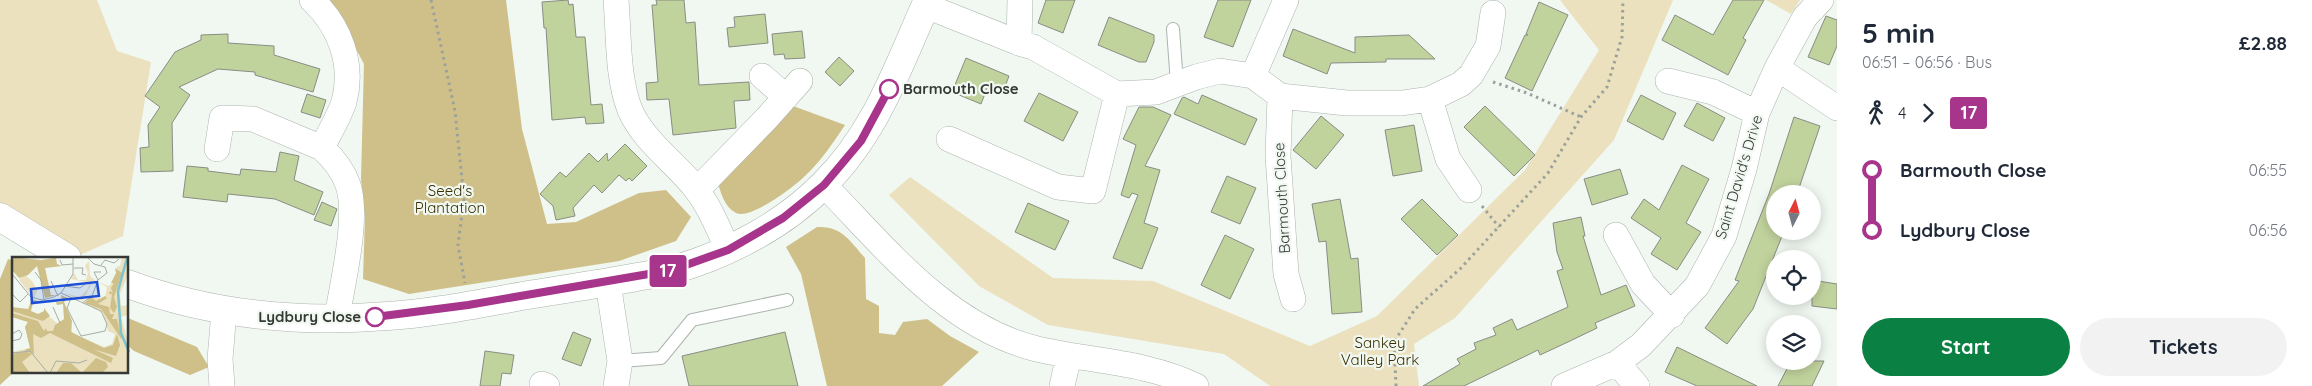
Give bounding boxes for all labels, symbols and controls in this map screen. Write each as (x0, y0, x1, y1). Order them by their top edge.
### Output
text: 5 min (1862, 15, 1935, 50)
text: £2.88 (2239, 31, 2287, 55)
text: 06:51 – 06:56 · Bus (1862, 52, 1992, 72)
marker: Barmouth Close (879, 79, 899, 99)
place label: Barmouth Close (903, 79, 1019, 98)
icon: walk (1862, 99, 1890, 127)
icon: forward (1914, 99, 1942, 127)
text: 17 (1960, 101, 1977, 124)
text: 4 (1898, 103, 1906, 123)
street label: Saint David's Drive (1711, 113, 1766, 241)
street label: Barmouth Close (1269, 142, 1294, 254)
text: Barmouth Close (1900, 158, 2046, 182)
text: 06:55 (2248, 160, 2287, 180)
park label: Seed's Plantation (415, 181, 485, 217)
north arrow (1766, 185, 1821, 240)
map controls (1766, 185, 1821, 370)
text: Lydbury Close (1900, 218, 2030, 242)
text: 06:56 (2249, 220, 2287, 240)
button: locate (1766, 250, 1821, 305)
line badge: 17 (646, 255, 690, 287)
inset map (12, 257, 129, 374)
text: 17 (660, 259, 676, 282)
place label: Lydbury Close (258, 307, 361, 326)
marker: Lydbury Close (365, 307, 385, 327)
button: layers (1766, 315, 1821, 370)
button: Start (1862, 318, 2070, 376)
button: Tickets (2080, 318, 2287, 376)
park label: Sankey Valley Park (1341, 333, 1419, 369)

